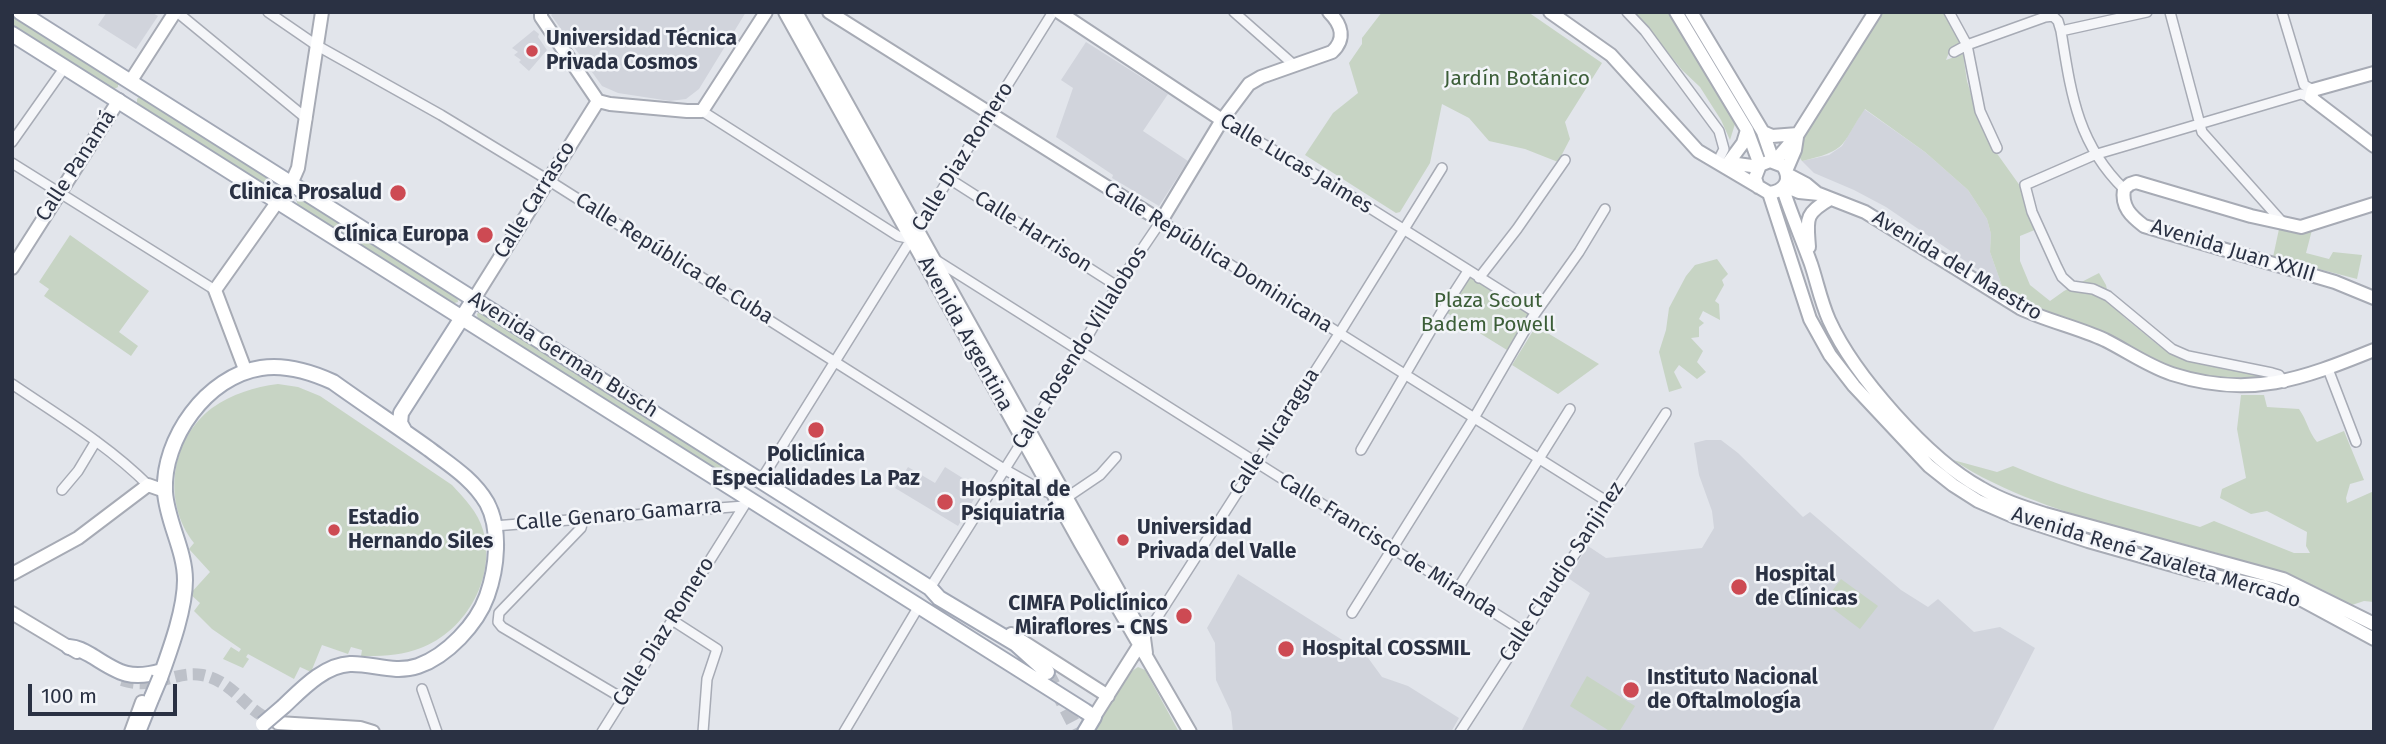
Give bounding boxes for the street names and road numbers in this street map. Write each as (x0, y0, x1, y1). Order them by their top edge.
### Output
street label: Calle Diaz Romero (907, 78, 1019, 236)
street label: Calle Panamá (31, 106, 121, 226)
street label: Calle Lucas Jaimes (1215, 108, 1377, 220)
street label: Calle Carrasco (489, 137, 581, 263)
street label: Calle República Dominicana (1099, 177, 1337, 339)
street label: Calle Harrison (969, 186, 1097, 278)
street label: Calle República de Cuba (570, 188, 778, 330)
street label: Avenida del Maestro (1868, 205, 2046, 327)
street label: Avenida Juan XXIII (2148, 214, 2318, 288)
street label: Calle Rosendo Villalobos (1007, 242, 1153, 454)
street label: Avenida Argentina (912, 252, 1018, 416)
street label: Avenida German Busch (464, 286, 662, 424)
street label: Calle Nicaragua (1225, 364, 1325, 500)
street label: Calle Francisco de Miranda (1274, 468, 1502, 624)
street label: Calle Claudio Sanjinez (1494, 477, 1630, 667)
street label: Calle Genaro Gamarra (515, 493, 723, 537)
street label: Avenida René Zavaleta Mercado (2008, 502, 2304, 614)
street label: Calle Diaz Romero (608, 553, 720, 711)

